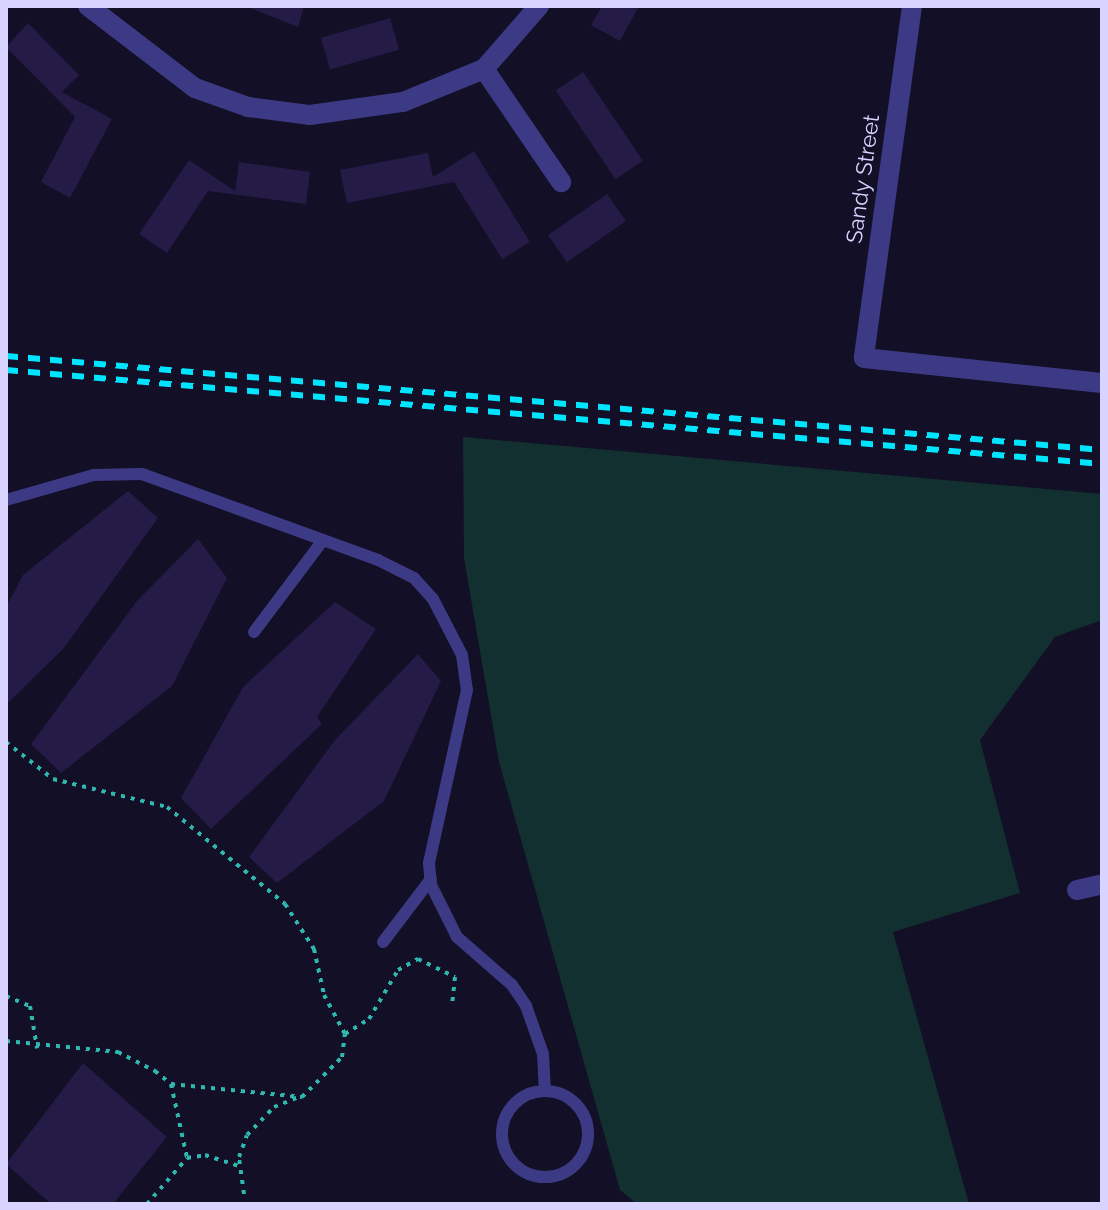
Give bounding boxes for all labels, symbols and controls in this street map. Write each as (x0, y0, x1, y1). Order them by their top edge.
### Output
street label: Sandy Street (841, 113, 885, 245)

